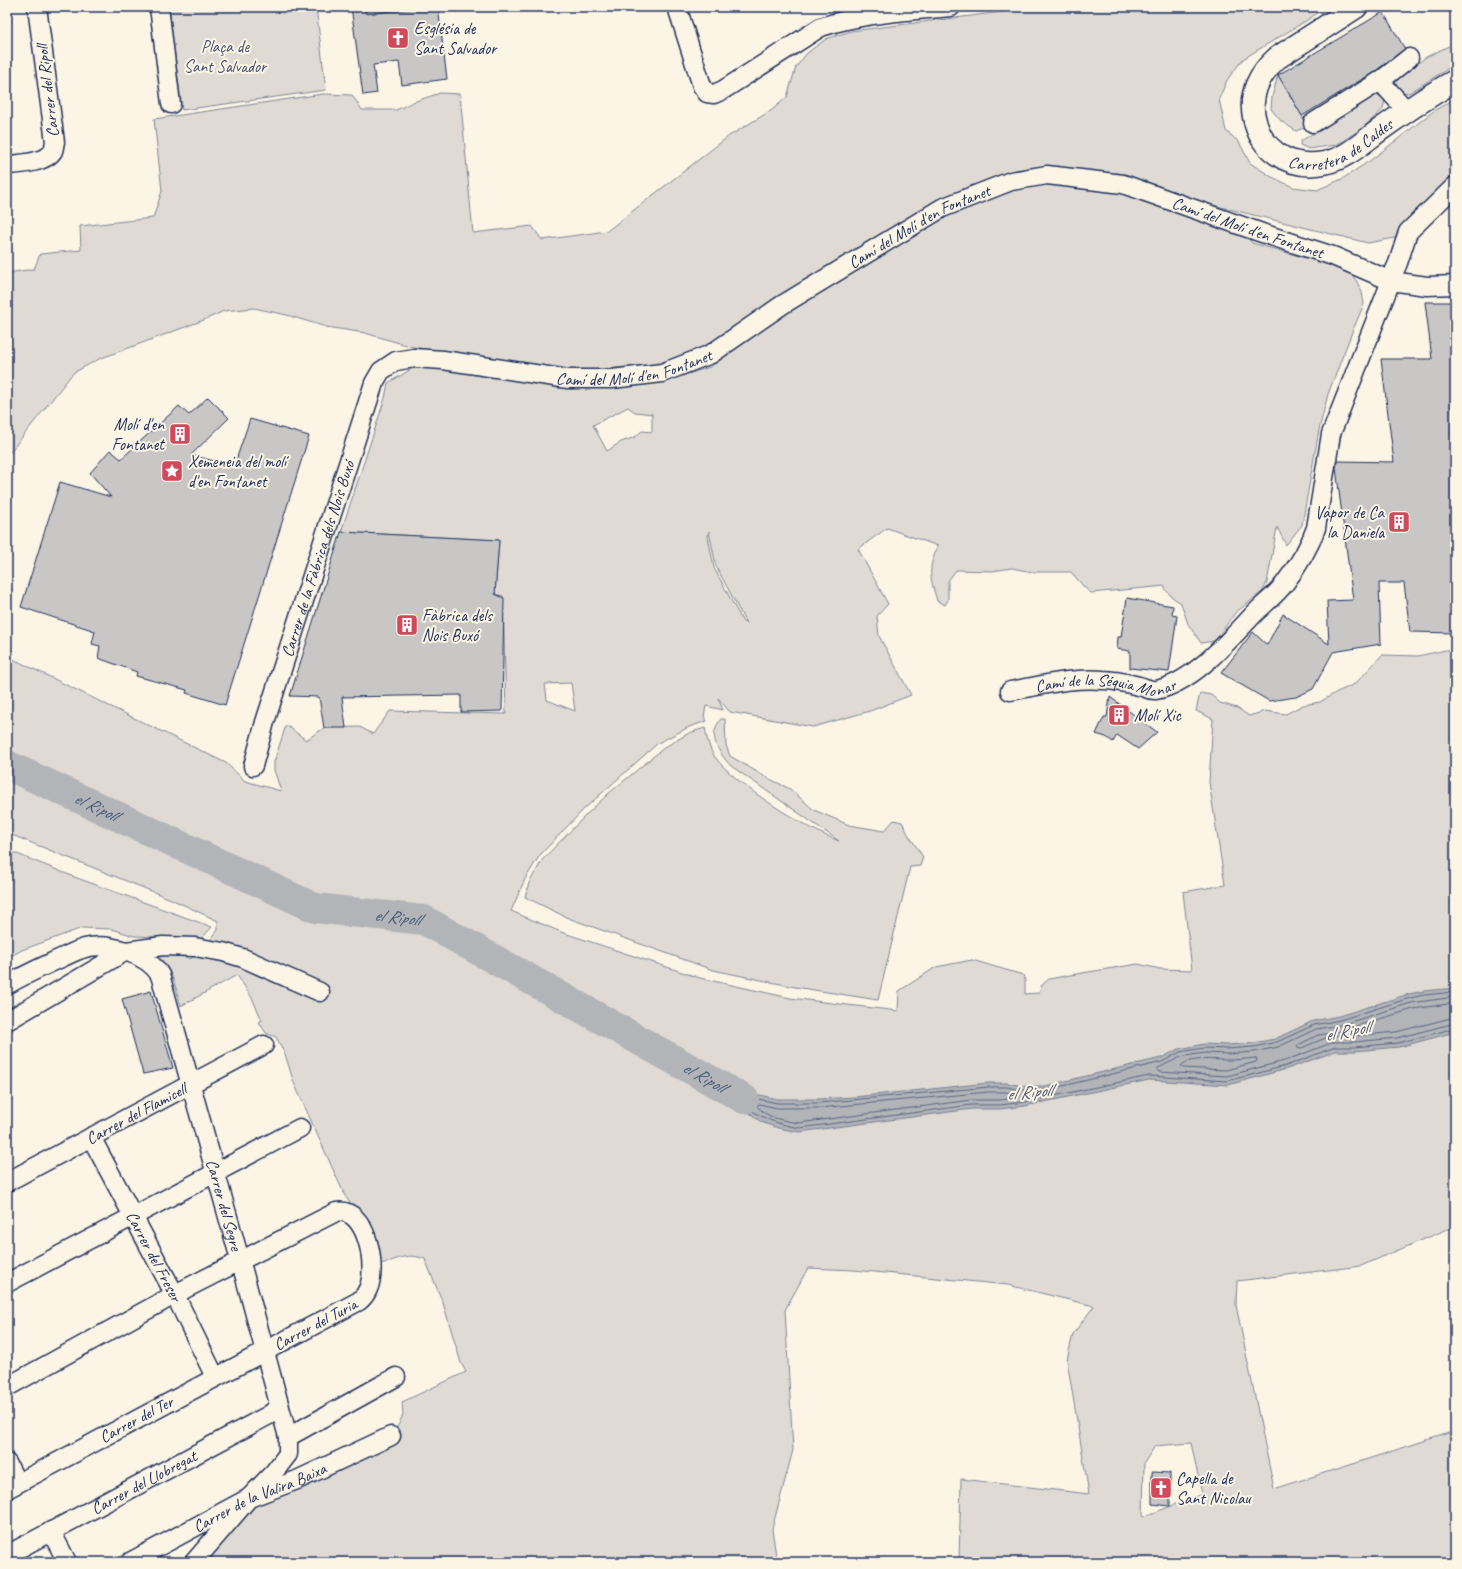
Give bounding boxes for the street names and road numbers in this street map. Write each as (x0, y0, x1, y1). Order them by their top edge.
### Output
street label: Carrer del Ripoll (31, 40, 64, 138)
street label: Carretera de Caldes (1286, 113, 1398, 175)
street label: Camí del Molí d'en Fontanet (845, 179, 995, 273)
street label: Camí del Molí d'en Fontanet (1169, 192, 1328, 264)
street label: Camí del Molí d'en Fontanet (555, 344, 717, 390)
street label: Carrer de la Fàbrica dels Nois Buxó (277, 456, 360, 660)
street label: Camí de la Séquia Monar (1033, 669, 1181, 701)
street label: Carrer del Flamicell (82, 1077, 193, 1149)
street label: Carrer del Segre (201, 1157, 247, 1254)
street label: Carrer del Freser (121, 1208, 187, 1307)
street label: Carrer del Turia (270, 1293, 362, 1355)
street label: Carrer del Ter (96, 1390, 178, 1448)
street label: Carrer del Llobregat (88, 1445, 202, 1519)
street label: Carrer de la Valira Baixa (189, 1457, 331, 1537)

